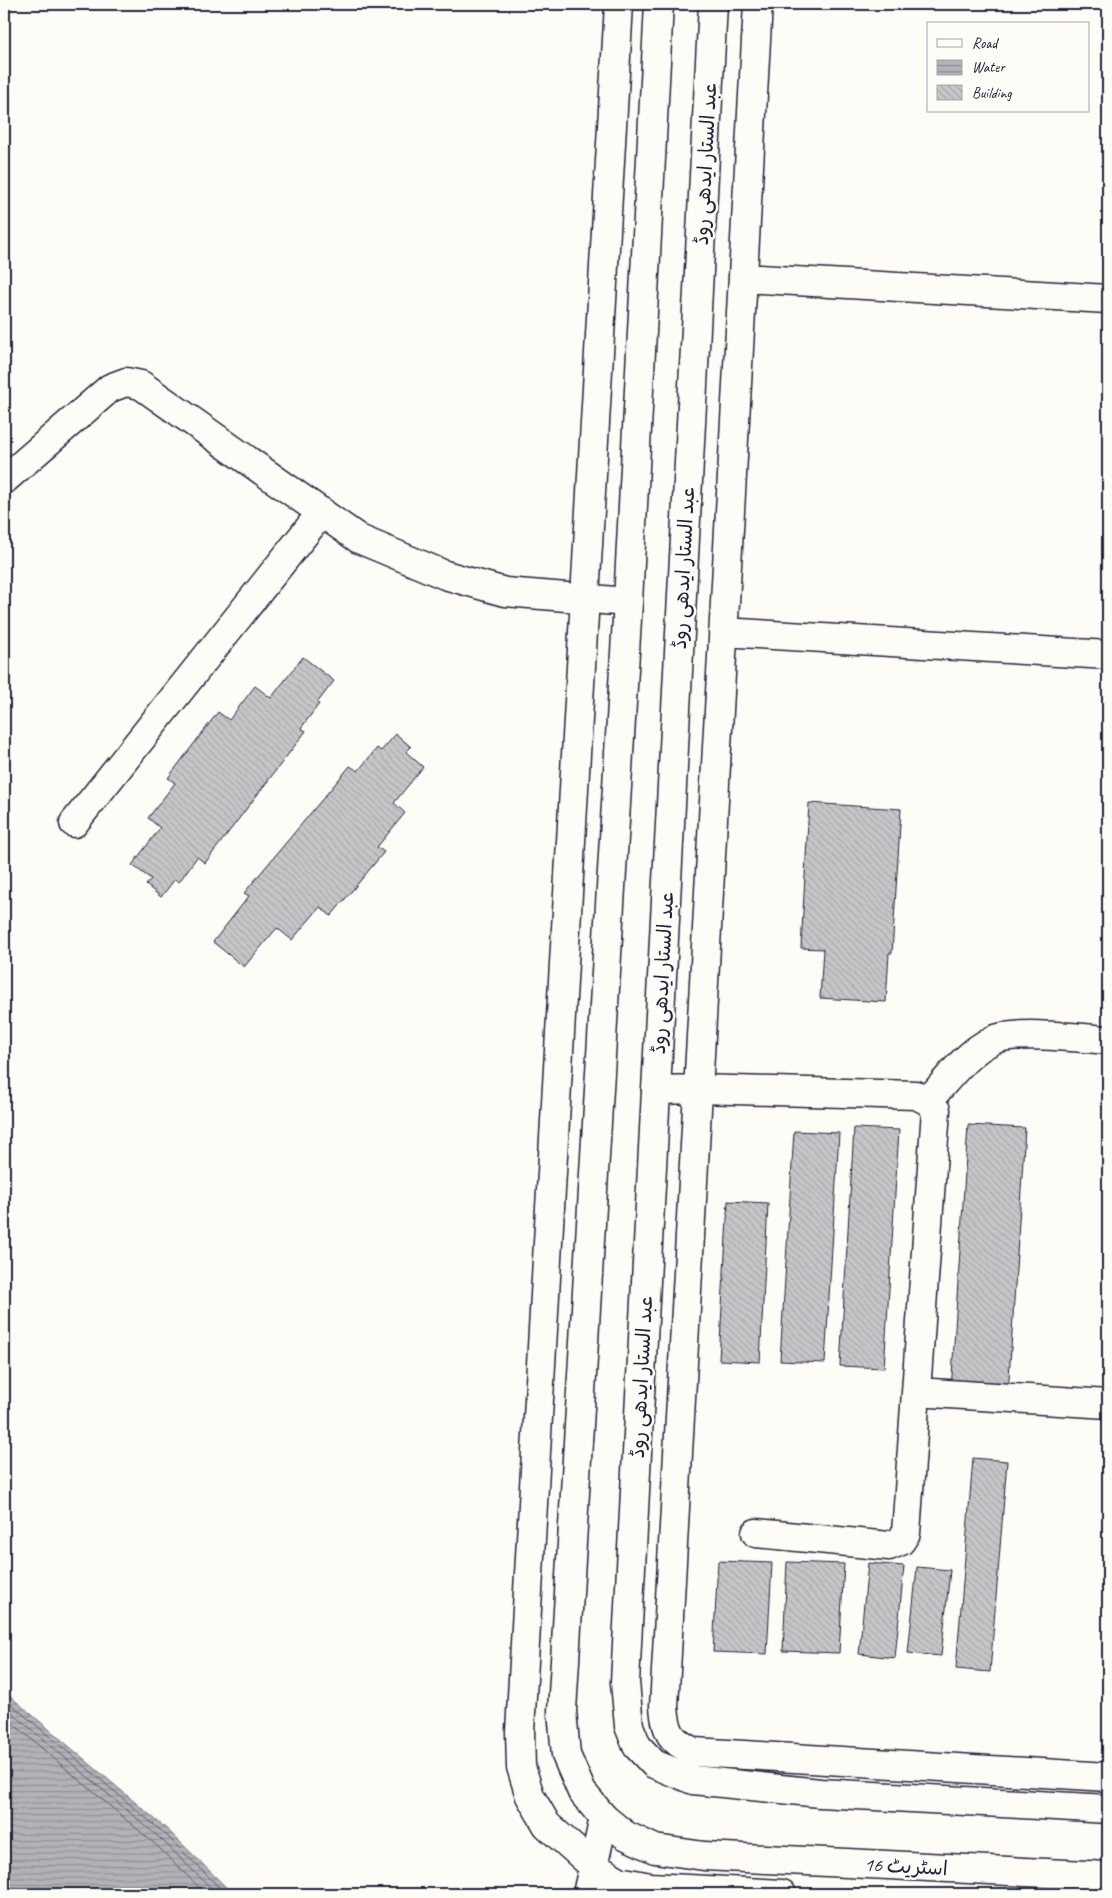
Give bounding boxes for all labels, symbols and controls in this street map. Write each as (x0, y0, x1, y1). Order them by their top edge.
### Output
legend (927, 22, 1090, 112)
text: Road (972, 34, 999, 53)
text: Water (972, 58, 1006, 77)
street label: عبد الستار ایدھی روڈ (689, 82, 722, 246)
text: Building (972, 84, 1012, 103)
street label: عبد الستار ایدھی روڈ (667, 486, 700, 650)
street label: عبد الستار ایدھی روڈ (646, 891, 679, 1055)
street label: عبد الستار ایدھی روڈ (625, 1295, 658, 1459)
street label: اسٹریٹ 16 (863, 1852, 949, 1881)

